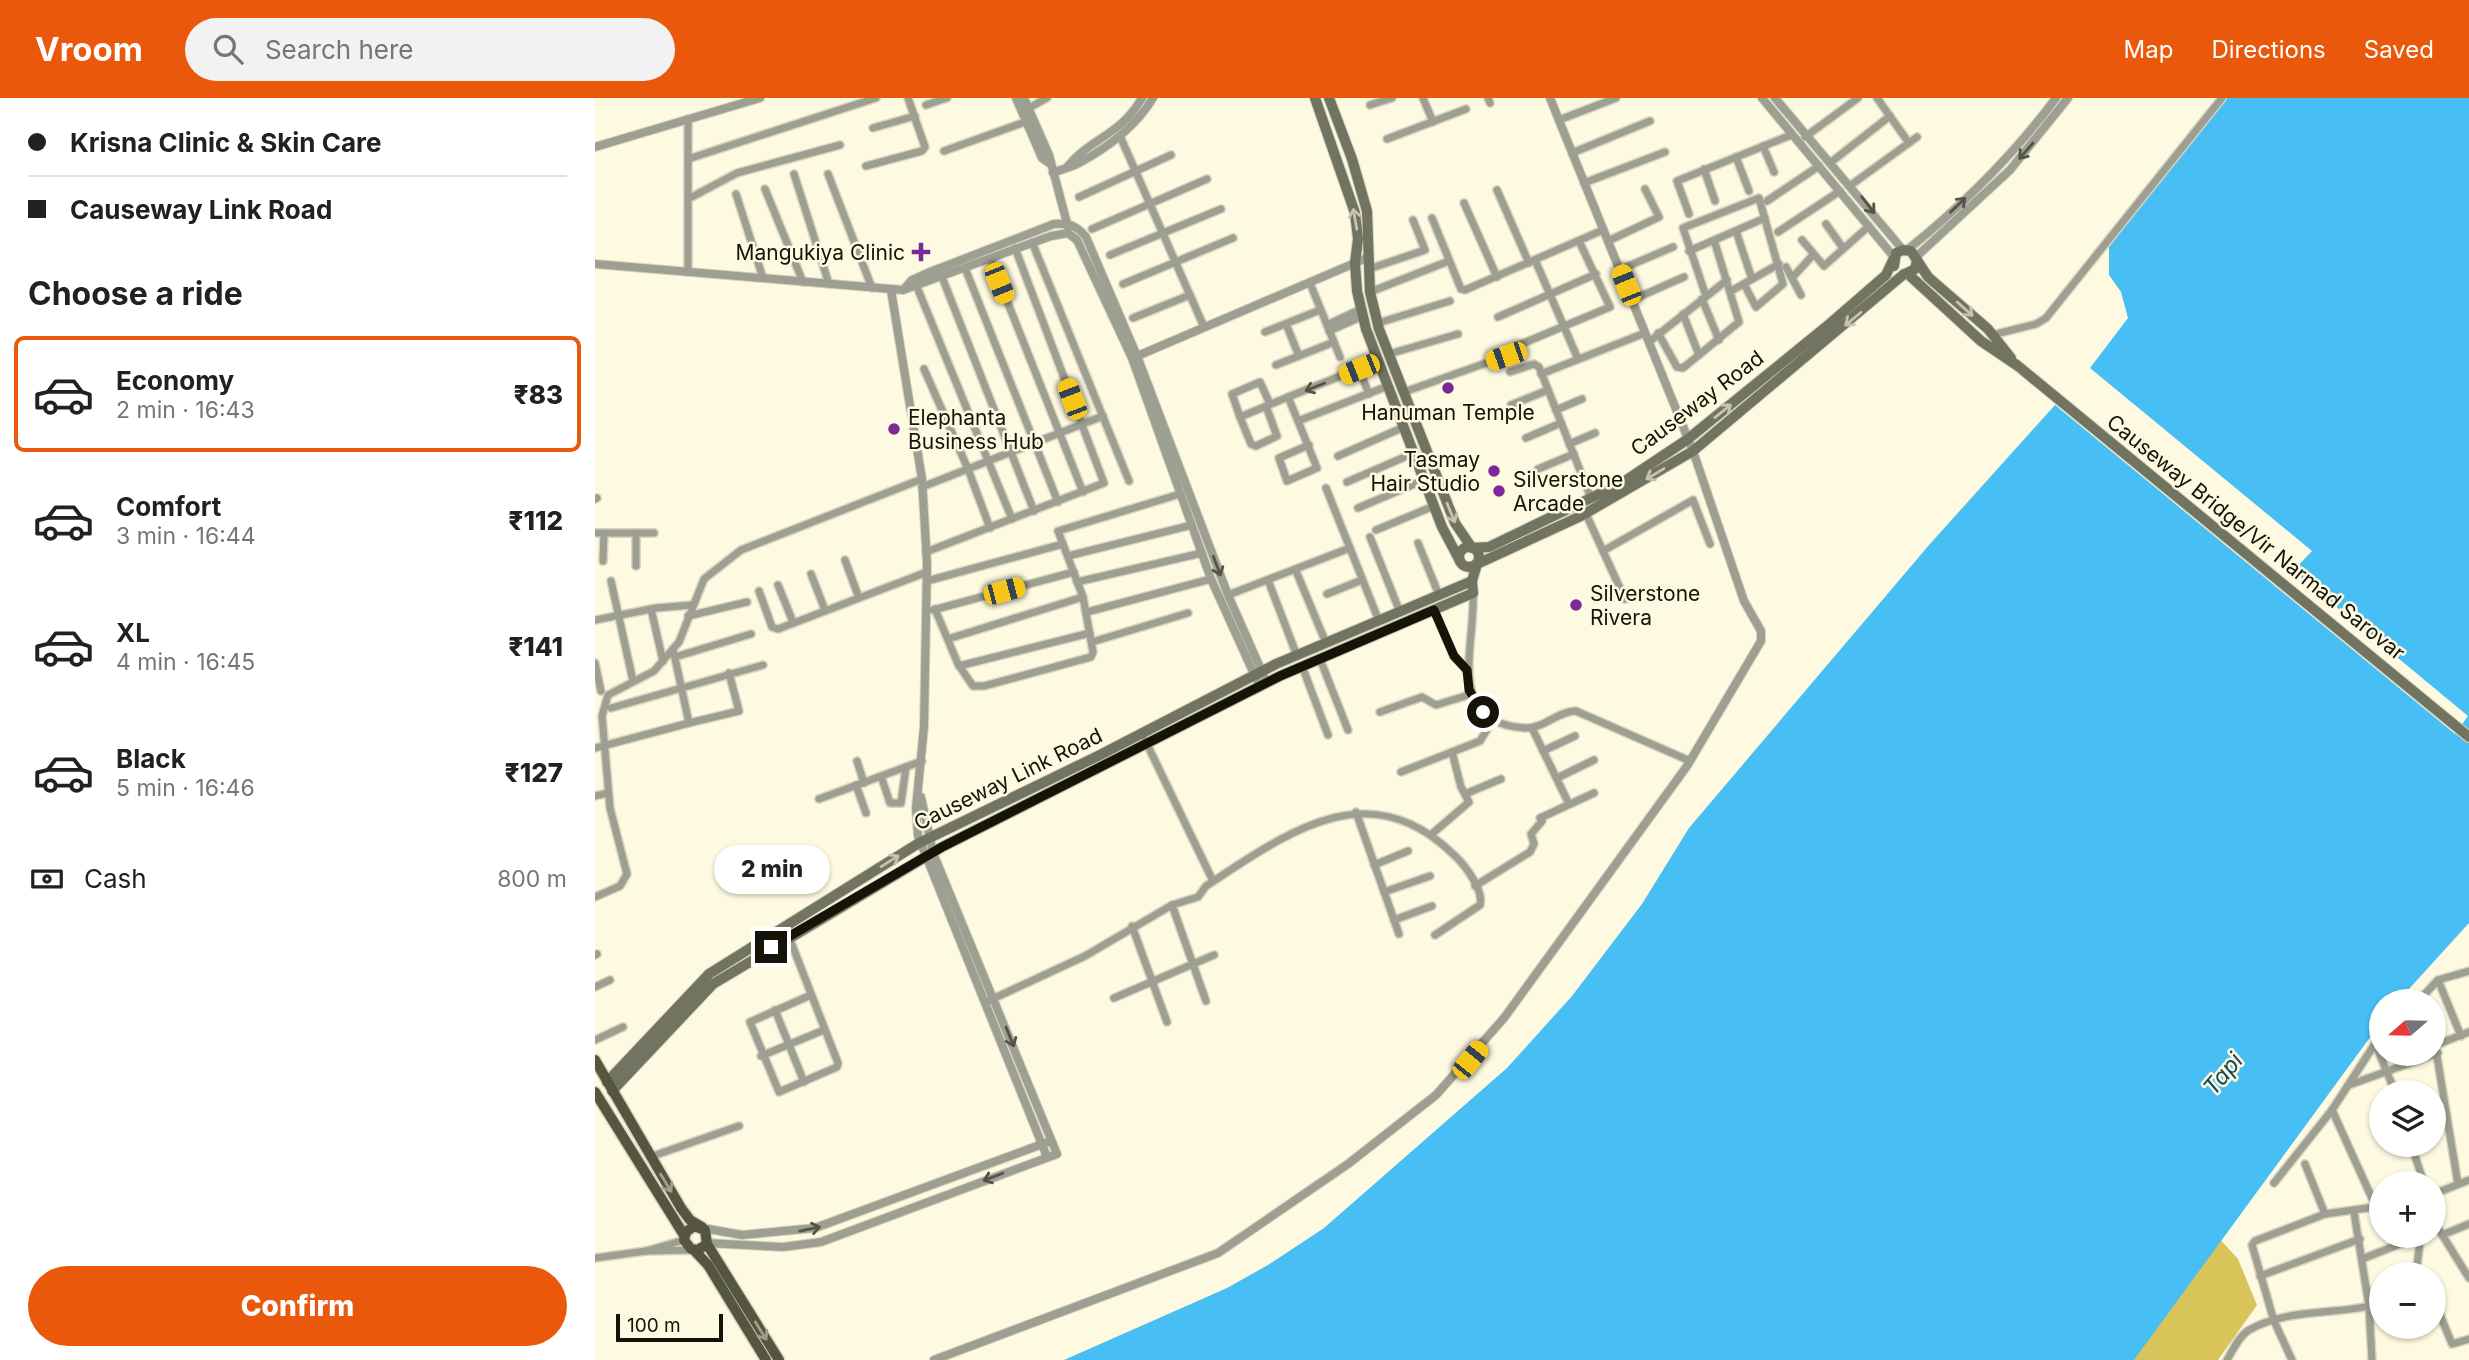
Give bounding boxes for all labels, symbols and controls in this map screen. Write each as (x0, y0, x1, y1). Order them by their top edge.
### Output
search box (185, 18, 675, 81)
text: Vroom (35, 29, 143, 69)
icon: search (209, 30, 247, 68)
text: Search here (265, 34, 414, 65)
text: Map (2124, 35, 2173, 64)
text: Directions (2211, 35, 2326, 64)
text: Saved (2364, 35, 2434, 64)
text: Krisna Clinic & Skin Care (70, 127, 381, 158)
one-way arrow (2018, 142, 2034, 160)
text: Causeway Link Road (70, 194, 332, 225)
one-way arrow (1860, 196, 1875, 214)
one-way arrow (1949, 196, 1966, 213)
one-way arrow (1348, 208, 1361, 231)
place label: Mangukiya Clinic (736, 240, 905, 265)
marker: Mangukiya Clinic (911, 242, 931, 262)
car (982, 260, 1017, 306)
car (1609, 262, 1644, 308)
text: Choose a ride (28, 274, 243, 313)
one-way arrow (1956, 301, 1974, 317)
one-way arrow (1844, 311, 1862, 327)
car (1483, 339, 1530, 373)
street label: Causeway Road (1626, 345, 1768, 461)
car (1336, 351, 1383, 387)
icon: car (32, 363, 95, 426)
text: Economy (116, 365, 234, 396)
car (1055, 376, 1090, 422)
text: ₹83 (513, 379, 563, 410)
marker: Hanuman Temple (1440, 380, 1456, 396)
one-way arrow (1305, 381, 1326, 394)
text: 2 min · 16:43 (116, 396, 255, 424)
place label: Hanuman Temple (1361, 400, 1535, 425)
one-way arrow (1713, 403, 1731, 418)
place label: Elephanta Business Hub (908, 405, 1044, 454)
street label: Causeway Bridge/Vir Narmad Sarovar (2102, 409, 2410, 665)
marker: Elephanta Business Hub (886, 421, 902, 437)
place label: Tasmay Hair Studio (1370, 447, 1480, 496)
marker: Tasmay Hair Studio (1486, 463, 1502, 479)
place label: Silverstone Arcade (1513, 467, 1623, 516)
one-way arrow (1645, 467, 1665, 481)
marker: Silverstone Arcade (1491, 483, 1507, 499)
icon: car (32, 489, 95, 552)
text: Comfort (116, 491, 221, 522)
one-way arrow (1446, 501, 1459, 523)
text: ₹112 (508, 505, 563, 536)
text: 3 min · 16:44 (116, 522, 256, 550)
one-way arrow (1211, 555, 1224, 576)
car (981, 575, 1028, 607)
place label: Silverstone Rivera (1590, 581, 1700, 630)
marker: Silverstone Rivera (1568, 597, 1584, 613)
icon: car (32, 615, 95, 678)
text: XL (116, 617, 150, 648)
text: ₹141 (508, 631, 563, 662)
text: 4 min · 16:45 (116, 648, 255, 676)
route start (1467, 696, 1499, 728)
street label: Causeway Link Road (910, 723, 1106, 835)
icon: car (32, 741, 95, 804)
text: Black (116, 743, 186, 774)
text: ₹127 (504, 757, 563, 788)
text: 5 min · 16:46 (116, 774, 255, 802)
callout: 2 min (713, 846, 829, 894)
one-way arrow (880, 854, 899, 869)
text: 2 min (741, 855, 803, 883)
icon: cash (28, 860, 66, 898)
text: Cash (84, 863, 147, 894)
text: 800 m (497, 865, 567, 893)
route end (755, 931, 787, 963)
north arrow (2369, 989, 2447, 1066)
map controls (2369, 989, 2446, 1339)
one-way arrow (1004, 1026, 1017, 1047)
car (1449, 1037, 1492, 1083)
water label: Tapi (2197, 1047, 2249, 1101)
button: layers (2369, 1080, 2446, 1157)
button: + (2369, 1171, 2446, 1248)
one-way arrow (982, 1172, 1004, 1184)
one-way arrow (659, 1173, 673, 1193)
one-way arrow (798, 1221, 821, 1235)
button: − (2369, 1262, 2446, 1339)
button: Confirm (28, 1266, 567, 1346)
scale bar (616, 1311, 723, 1343)
text: 100 m (627, 1314, 681, 1337)
one-way arrow (754, 1321, 768, 1341)

